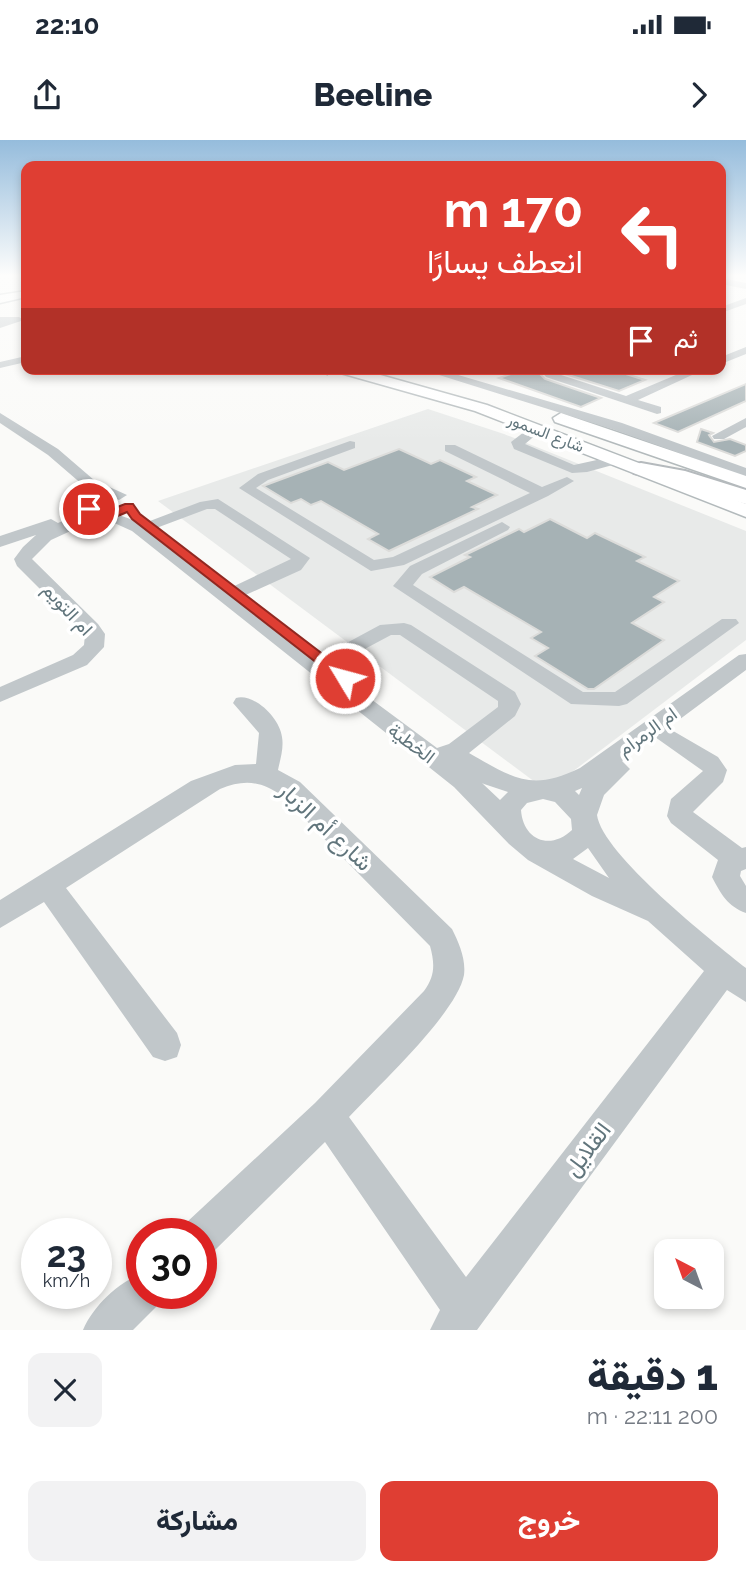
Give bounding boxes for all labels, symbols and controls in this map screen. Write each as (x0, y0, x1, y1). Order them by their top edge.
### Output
text: 22:10 (35, 10, 100, 40)
icon: share (28, 76, 66, 114)
text: Beeline (314, 76, 432, 113)
icon: forward (680, 76, 718, 114)
text: 170 m (444, 181, 583, 238)
icon: left (607, 189, 698, 280)
text: انعطف يسارًا (427, 243, 583, 280)
icon: arrive (622, 322, 660, 360)
text: ثم (674, 324, 698, 354)
street label: شارع السمور (504, 409, 587, 458)
pin (59, 479, 119, 539)
icon: arrive (70, 490, 108, 528)
street label: ام التويم (37, 578, 98, 641)
position arrow (308, 641, 382, 715)
street label: ام الرمرام (613, 702, 682, 762)
street label: الخطية (384, 718, 440, 768)
street label: شارع أم الزبار (271, 775, 378, 878)
street label: القلايل (558, 1117, 617, 1182)
speed limit sign: 30 (126, 1218, 217, 1309)
text: 23 (47, 1234, 86, 1275)
north arrow (654, 1239, 724, 1309)
map controls (654, 1239, 724, 1309)
text: km/h (43, 1270, 90, 1291)
text: 1 دقيقة (587, 1351, 718, 1400)
button: close (28, 1353, 102, 1427)
text: 200 m · 22:11 (587, 1402, 718, 1429)
button: مشاركة (28, 1481, 366, 1561)
button: خروج (380, 1481, 718, 1561)

